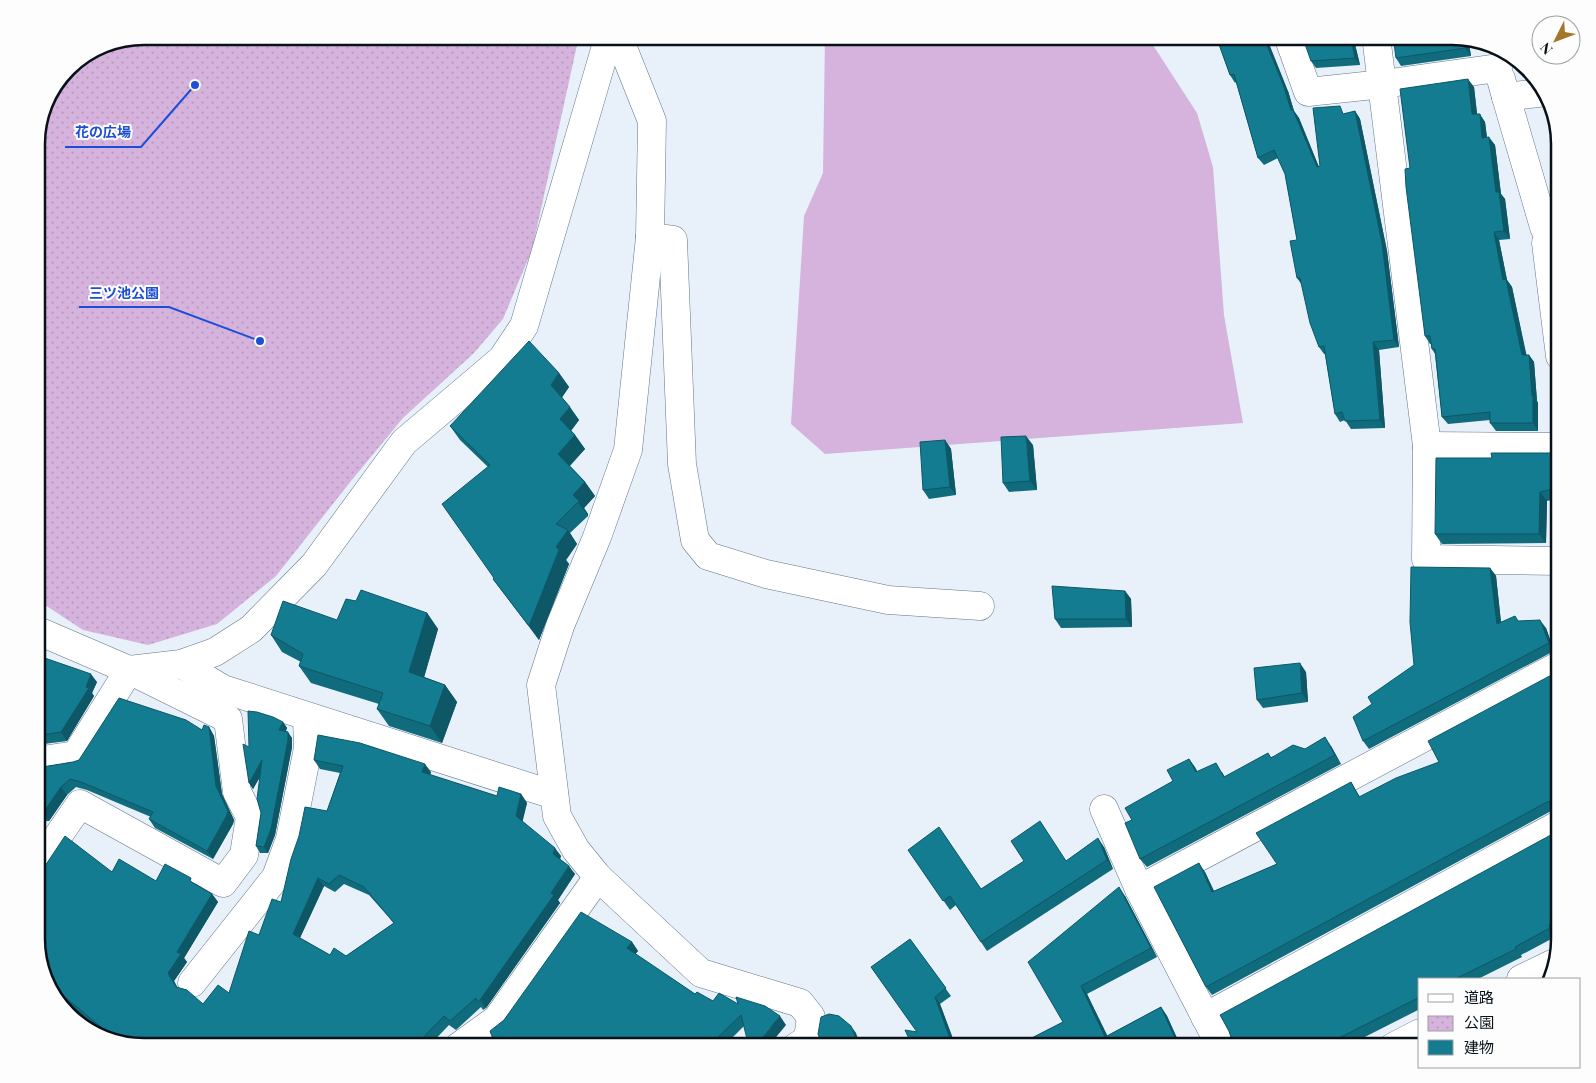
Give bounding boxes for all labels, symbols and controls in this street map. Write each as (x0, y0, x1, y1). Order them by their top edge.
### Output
north arrow (1531, 15, 1581, 65)
text: N (1536, 39, 1556, 59)
callout: 花の広場 (65, 118, 141, 147)
text: 花の広場 (75, 122, 131, 141)
callout: 三ツ池公園 (79, 278, 169, 307)
text: 三ツ池公園 (89, 283, 159, 302)
legend (1418, 978, 1581, 1068)
text: 道路 (1464, 987, 1494, 1007)
text: 公園 (1464, 1012, 1494, 1032)
text: 建物 (1464, 1037, 1494, 1057)

